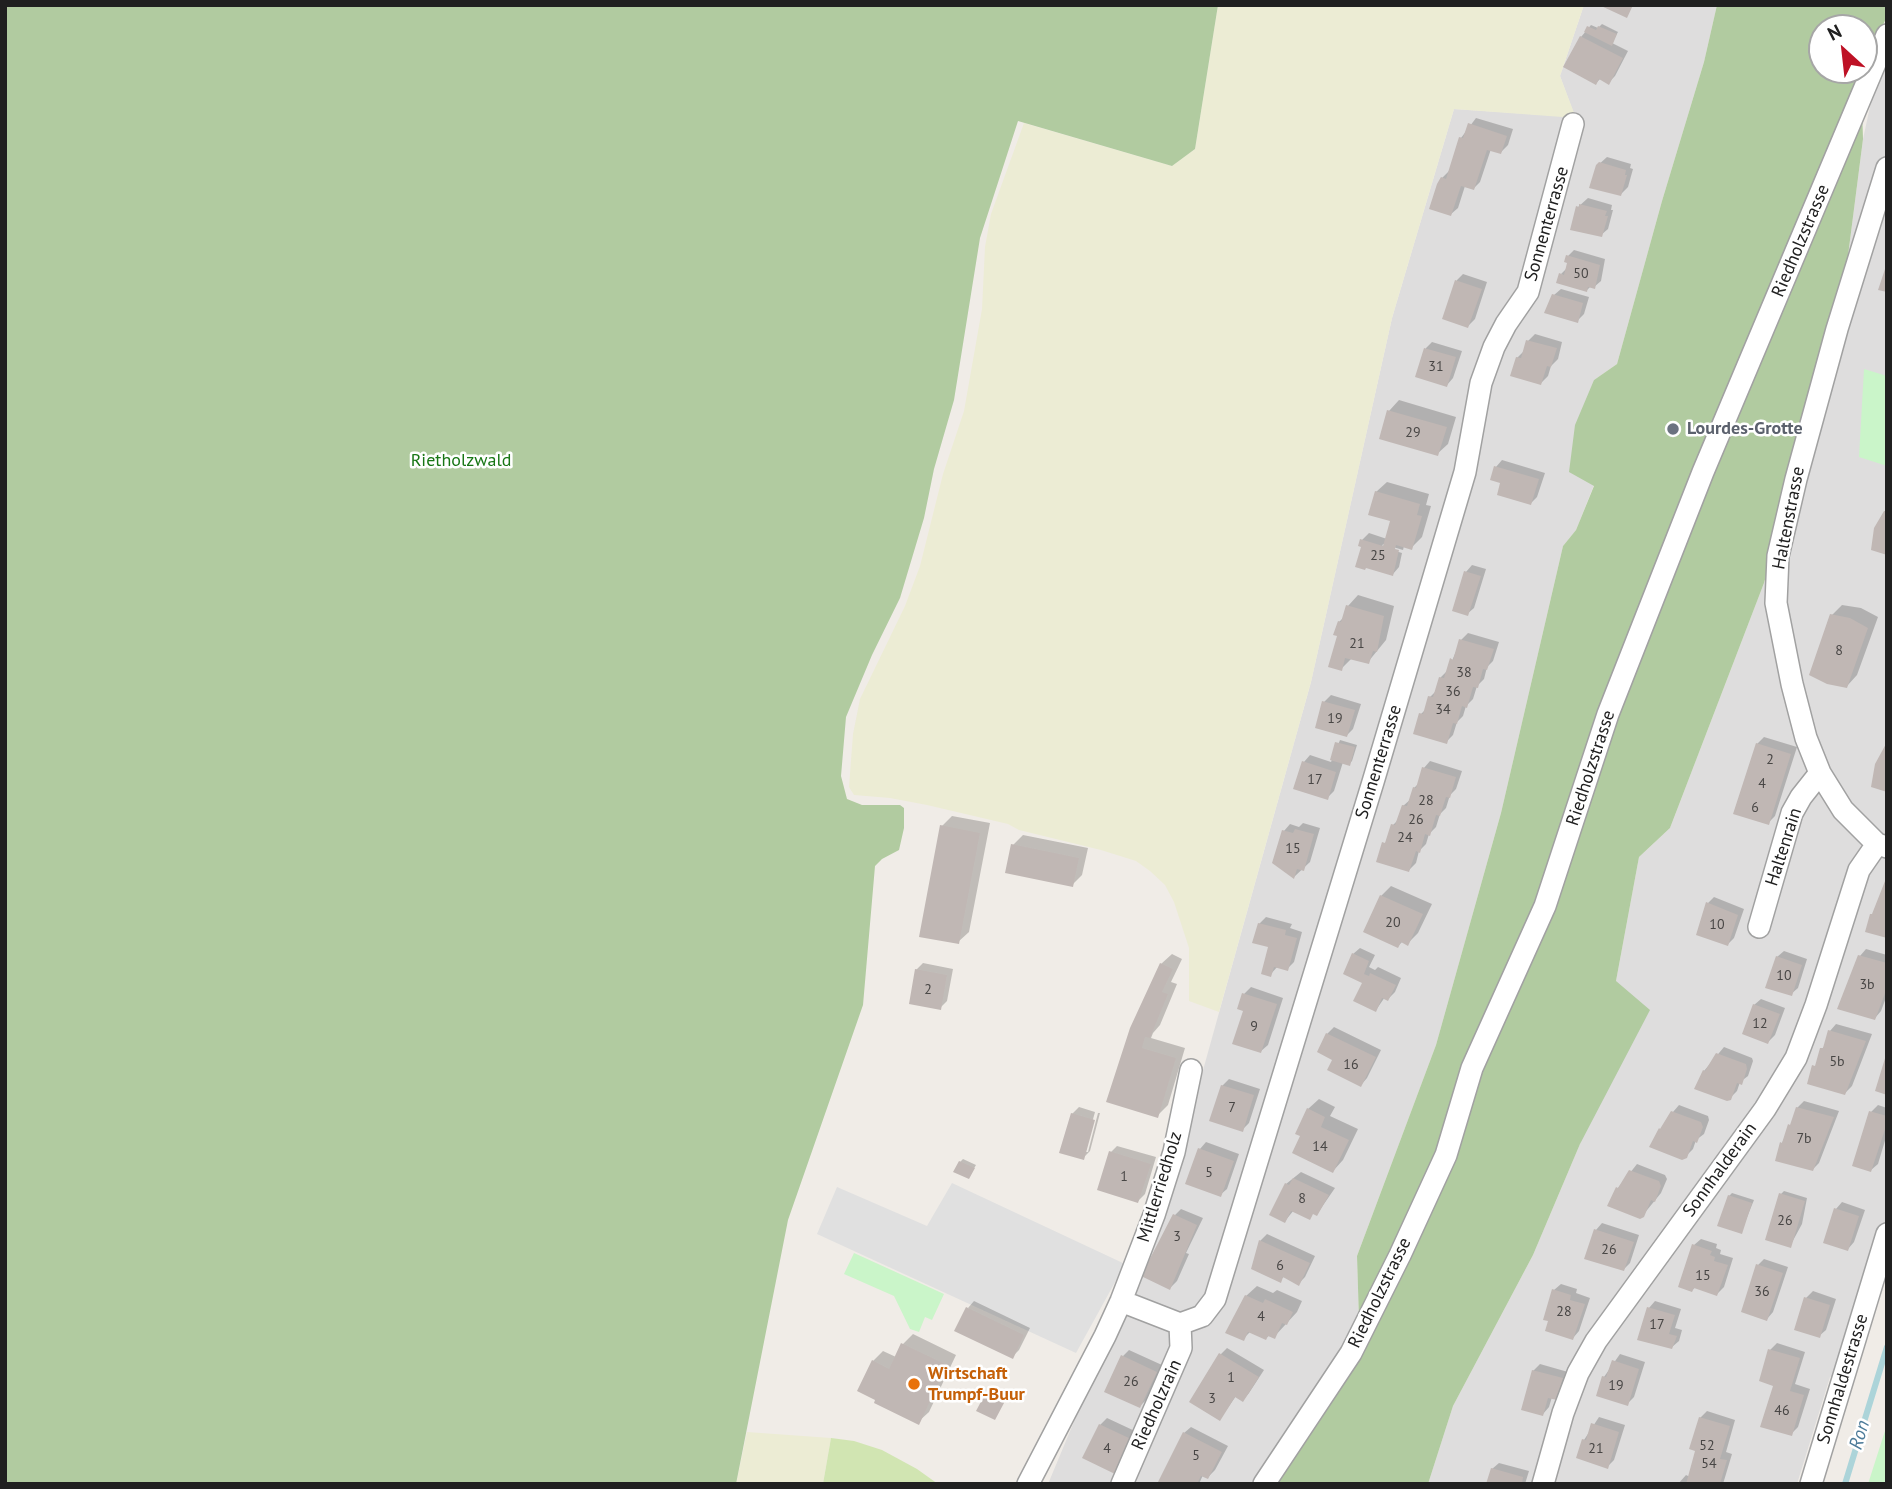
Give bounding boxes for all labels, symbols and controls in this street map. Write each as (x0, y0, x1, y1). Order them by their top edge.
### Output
north arrow (1808, 14, 1878, 84)
text: N (1823, 19, 1845, 46)
street label: Sonnenterrasse (1520, 164, 1574, 284)
street label: Riedholzstrasse (1768, 181, 1834, 301)
house number: 50 (1573, 266, 1589, 282)
house number: 31 (1428, 359, 1444, 375)
place label: Lourdes-Grotte (1687, 418, 1803, 440)
marker: Lourdes-Grotte (1665, 421, 1681, 437)
house number: 29 (1405, 425, 1421, 441)
park label: Rietholzwald (411, 450, 511, 472)
street label: Haltenstrasse (1768, 465, 1810, 571)
house number: 25 (1370, 548, 1386, 564)
house number: 21 (1349, 636, 1365, 652)
house number: 8 (1835, 643, 1843, 659)
house number: 38 (1456, 665, 1472, 681)
house number: 36 (1445, 684, 1461, 700)
street label: Sonnenterrasse (1351, 702, 1407, 822)
house number: 34 (1435, 702, 1451, 718)
street label: Riedholzstrasse (1562, 708, 1620, 828)
house number: 19 (1327, 711, 1343, 727)
house number: 2 (1766, 752, 1774, 768)
house number: 17 (1307, 772, 1323, 788)
house number: 4 (1758, 776, 1766, 792)
house number: 28 (1418, 793, 1434, 809)
house number: 6 (1751, 800, 1759, 816)
street label: Haltenrain (1761, 805, 1807, 889)
house number: 26 (1408, 812, 1424, 828)
house number: 24 (1397, 830, 1413, 846)
house number: 15 (1285, 841, 1301, 857)
house number: 20 (1385, 915, 1401, 931)
house number: 10 (1709, 917, 1725, 933)
house number: 10 (1776, 968, 1792, 984)
house number: 3b (1859, 977, 1875, 993)
house number: 2 (924, 982, 932, 998)
house number: 12 (1752, 1016, 1768, 1032)
house number: 9 (1250, 1019, 1258, 1035)
house number: 5b (1829, 1054, 1845, 1070)
house number: 16 (1343, 1057, 1359, 1073)
house number: 7 (1228, 1100, 1236, 1116)
street label: Sonnhalderain (1679, 1119, 1761, 1221)
street label: Mittlerriedholz (1133, 1129, 1187, 1245)
house number: 7b (1796, 1131, 1812, 1147)
house number: 14 (1312, 1139, 1328, 1155)
house number: 5 (1205, 1165, 1213, 1181)
house number: 1 (1120, 1169, 1128, 1185)
house number: 8 (1298, 1191, 1306, 1207)
house number: 26 (1777, 1213, 1793, 1229)
house number: 3 (1173, 1229, 1181, 1245)
street label: Riedholzstrasse (1344, 1234, 1416, 1352)
house number: 26 (1601, 1242, 1617, 1258)
house number: 6 (1276, 1258, 1284, 1274)
house number: 15 (1695, 1268, 1711, 1284)
house number: 36 (1754, 1284, 1770, 1300)
house number: 28 (1556, 1304, 1572, 1320)
house number: 4 (1257, 1309, 1265, 1325)
street label: Sonnhaldestrasse (1813, 1311, 1873, 1447)
house number: 17 (1649, 1317, 1665, 1333)
street label: Riedholzrain (1127, 1356, 1187, 1454)
place label: Wirtschaft Trumpf-Buur (928, 1363, 1025, 1406)
house number: 1 (1227, 1370, 1235, 1386)
house number: 26 (1123, 1374, 1139, 1390)
marker: Wirtschaft Trumpf-Buur (906, 1376, 922, 1392)
house number: 19 (1608, 1378, 1624, 1394)
house number: 3 (1208, 1391, 1216, 1407)
house number: 46 (1774, 1403, 1790, 1419)
water label: Ron (1845, 1418, 1875, 1452)
house number: 52 (1699, 1438, 1715, 1454)
house number: 4 (1103, 1441, 1111, 1457)
house number: 21 (1588, 1441, 1604, 1457)
house number: 5 (1192, 1448, 1200, 1464)
house number: 54 (1701, 1456, 1717, 1472)

